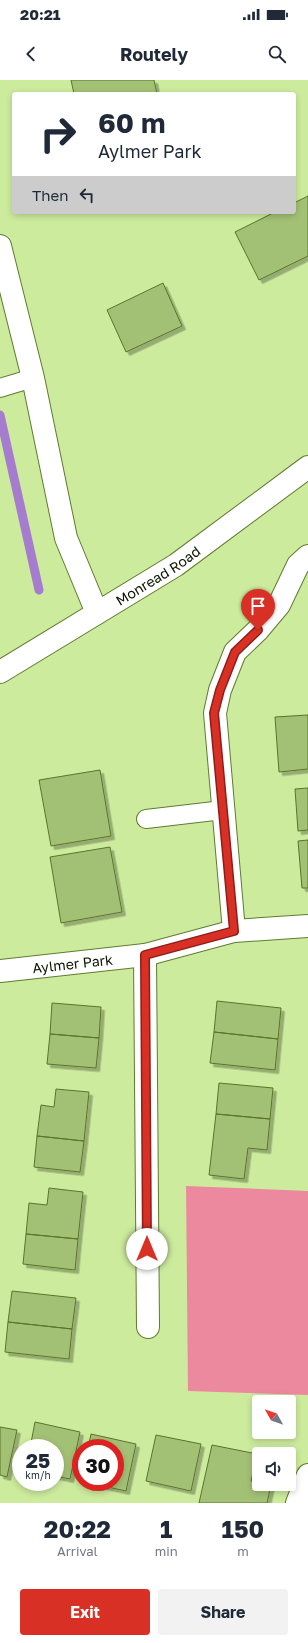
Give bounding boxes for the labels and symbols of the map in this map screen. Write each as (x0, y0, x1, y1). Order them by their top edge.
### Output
street label: Monread Road (112, 542, 203, 608)
pin (241, 589, 275, 630)
street label: Aylmer Park (32, 950, 114, 976)
position arrow (126, 1228, 168, 1270)
north arrow (252, 1395, 296, 1439)
speed limit sign: 30 (72, 1439, 124, 1491)

